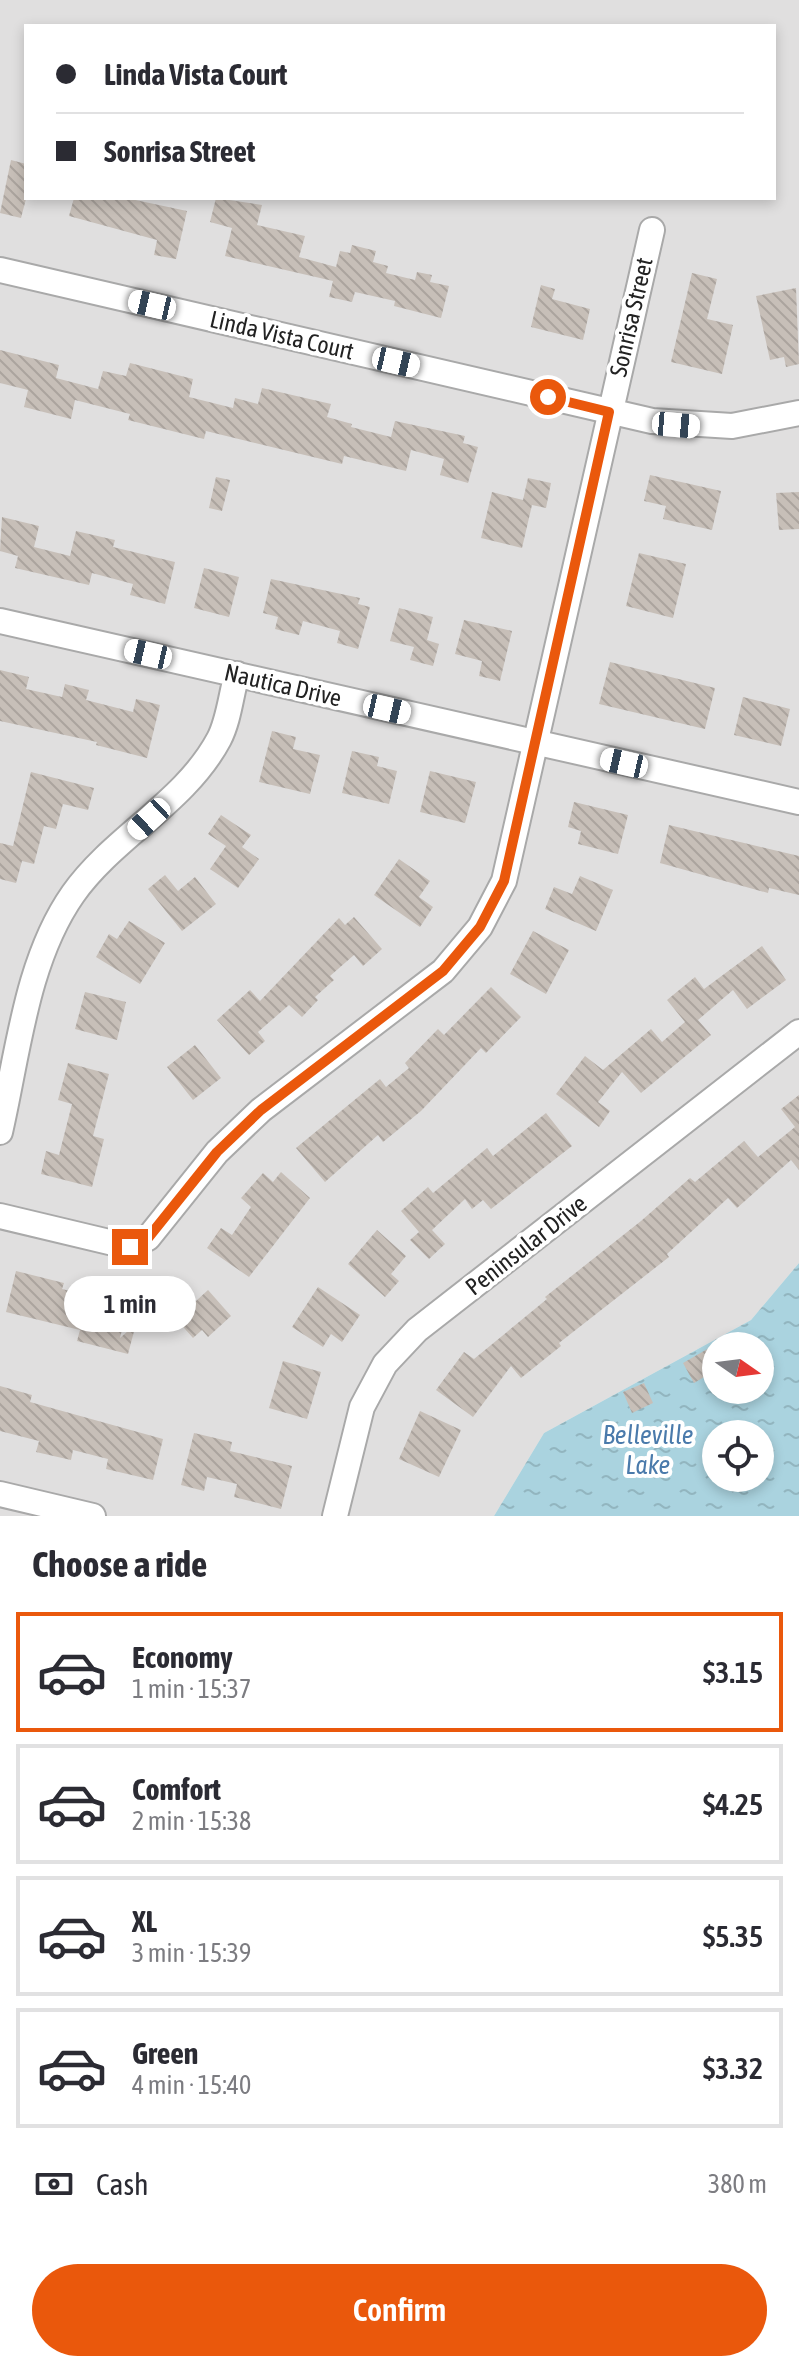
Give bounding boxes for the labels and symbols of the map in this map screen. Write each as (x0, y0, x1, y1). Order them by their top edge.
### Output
street label: Sonrisa Street (604, 255, 658, 379)
car (126, 288, 178, 322)
street label: Linda Vista Court (207, 305, 357, 365)
car (370, 345, 422, 379)
route start (530, 379, 566, 415)
car (651, 411, 701, 439)
car (122, 637, 174, 671)
street label: Nautica Drive (222, 658, 344, 712)
car (361, 692, 413, 726)
car (598, 746, 650, 780)
car (123, 794, 175, 844)
street label: Peninsular Drive (460, 1189, 592, 1301)
route end (112, 1229, 148, 1265)
callout: 1 min (64, 1275, 196, 1331)
north arrow (702, 1332, 774, 1404)
water label: Belleville Lake (603, 1420, 693, 1480)

